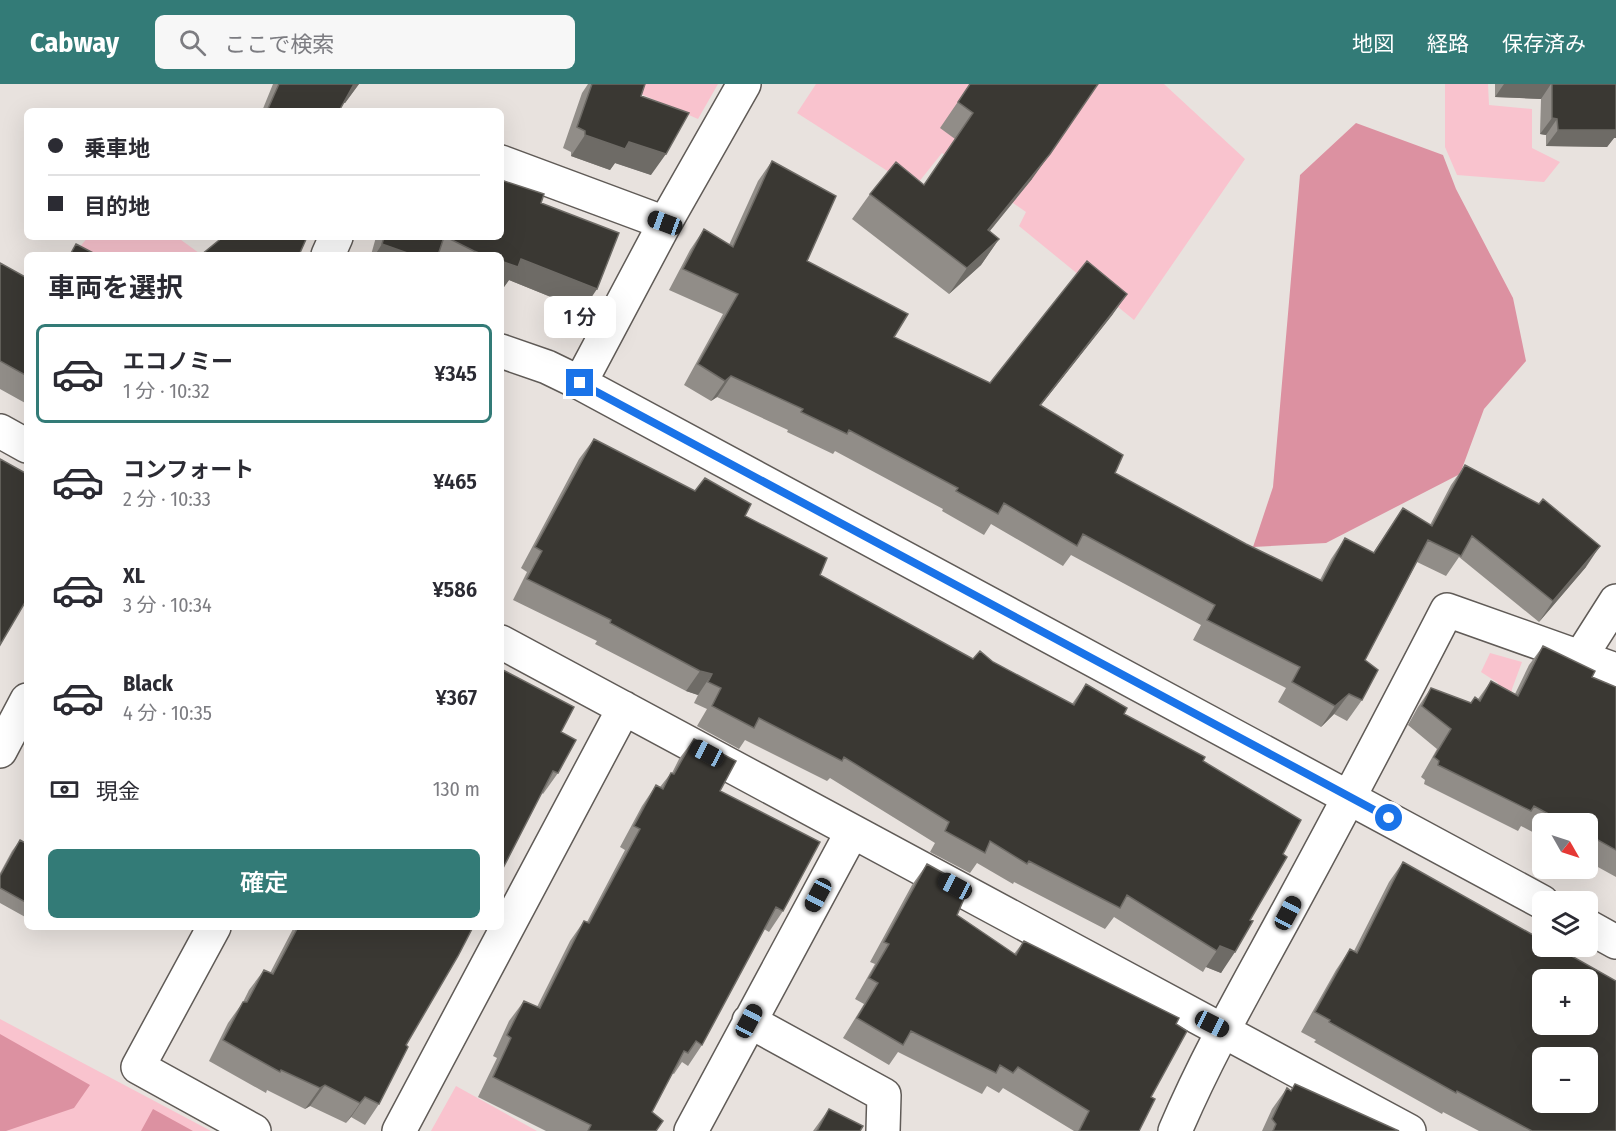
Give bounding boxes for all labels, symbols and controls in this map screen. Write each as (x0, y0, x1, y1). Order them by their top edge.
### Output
search box (155, 15, 575, 69)
text: Cabway (30, 26, 119, 59)
icon: search (176, 26, 209, 59)
text: ここで検索 (224, 31, 334, 58)
text: 地図 (1352, 31, 1394, 57)
text: 経路 (1427, 31, 1469, 57)
text: 保存済み (1502, 31, 1586, 57)
text: 乗車地 (84, 135, 150, 162)
text: 目的地 (84, 193, 150, 220)
car (645, 208, 685, 238)
text: 車両を選択 (48, 272, 183, 304)
callout: 1 分 (544, 296, 616, 338)
text: 1 分 (564, 305, 596, 329)
icon: car (51, 347, 105, 401)
text: エコノミー (123, 348, 233, 375)
text: ¥345 (434, 360, 477, 387)
route end (566, 369, 593, 396)
text: 1 分 · 10:32 (123, 379, 209, 403)
icon: car (51, 455, 105, 509)
text: コンフォート (123, 456, 254, 483)
text: ¥465 (433, 468, 477, 495)
text: 2 分 · 10:33 (123, 487, 211, 511)
text: XL (123, 562, 145, 589)
icon: car (51, 563, 105, 617)
text: ¥586 (433, 576, 477, 603)
text: 3 分 · 10:34 (123, 593, 212, 617)
text: Black (123, 670, 173, 697)
icon: car (51, 671, 105, 725)
text: ¥367 (436, 684, 477, 711)
text: 4 分 · 10:35 (123, 701, 212, 725)
car (687, 737, 727, 769)
icon: cash (48, 773, 81, 806)
text: 130 m (433, 777, 480, 801)
text: 現金 (96, 778, 140, 805)
route start (1375, 804, 1402, 831)
north arrow (1532, 813, 1598, 879)
map controls (1532, 813, 1598, 1113)
button: 確定 (48, 849, 480, 918)
car (935, 870, 975, 902)
car (802, 875, 834, 915)
button: layers (1532, 891, 1598, 957)
car (1272, 893, 1304, 933)
button: + (1532, 969, 1598, 1035)
car (733, 1001, 765, 1041)
car (1192, 1008, 1232, 1040)
button: − (1532, 1047, 1598, 1113)

